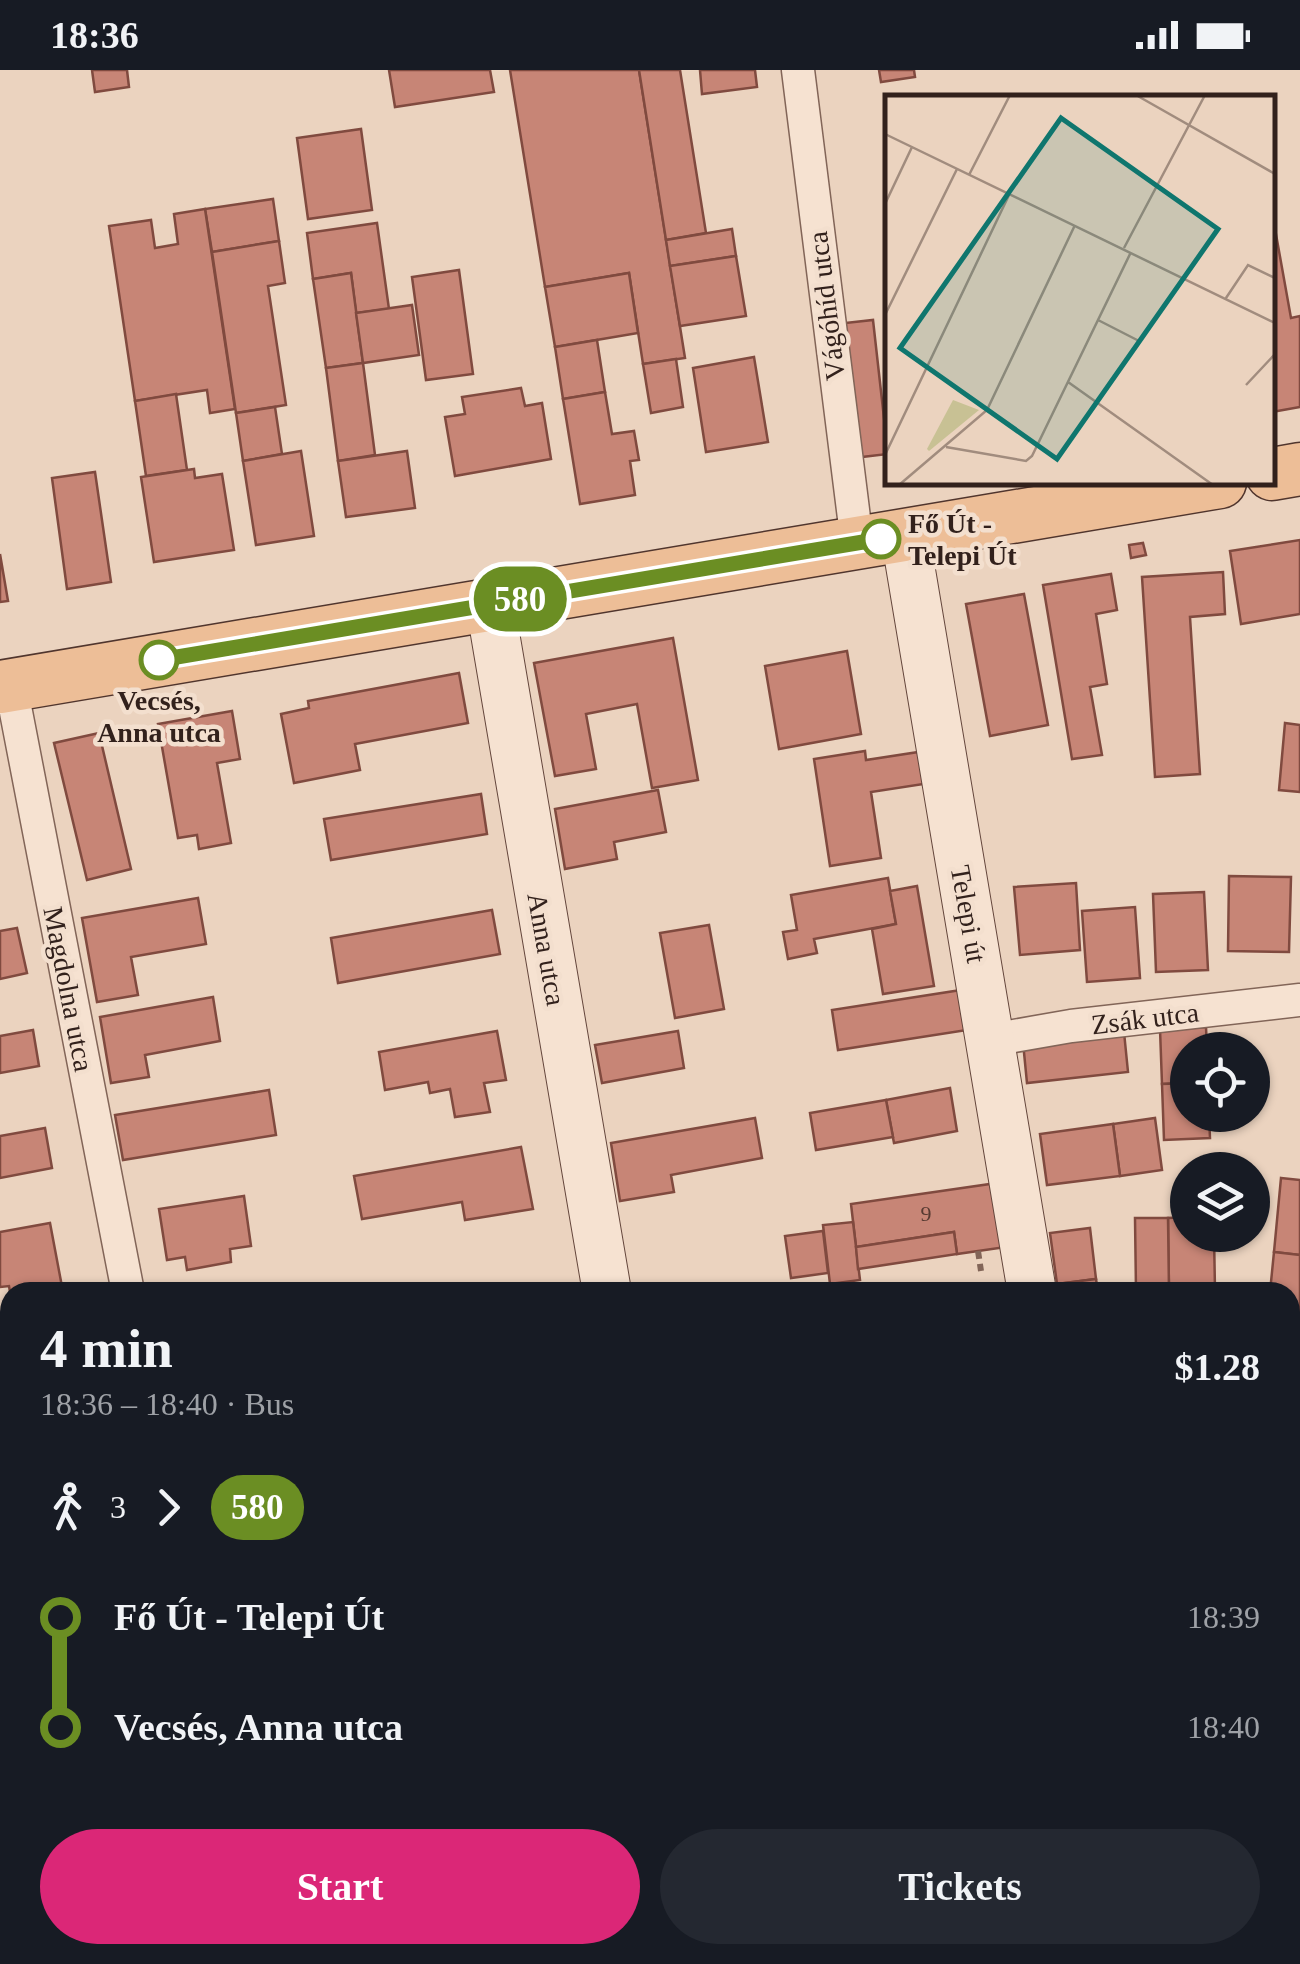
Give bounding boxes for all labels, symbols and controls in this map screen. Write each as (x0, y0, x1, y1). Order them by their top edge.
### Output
text: 18:36 (50, 14, 139, 56)
inset map (885, 95, 1275, 485)
street label: Vágóhíd utca (802, 229, 851, 382)
place label: Fő Út - Telepi Út (908, 508, 1017, 571)
marker: Fő Út - Telepi Út (862, 520, 900, 558)
line badge: 580 (462, 566, 578, 632)
text: 580 (494, 580, 546, 619)
marker: Vecsés, Anna utca (140, 641, 178, 679)
place label: Vecsés, Anna utca (97, 685, 221, 748)
street label: Telepi út (945, 863, 992, 965)
street label: Anna utca (521, 890, 572, 1009)
street label: Magdolna utca (37, 904, 100, 1075)
street label: Zsák utca (1090, 996, 1201, 1040)
map controls (1170, 1032, 1270, 1252)
button: locate (1170, 1032, 1270, 1132)
button: layers (1170, 1152, 1270, 1252)
house number: 9 (921, 1201, 932, 1226)
text: 4 min (40, 1318, 173, 1379)
text: $1.28 (1175, 1346, 1260, 1388)
text: 18:36 – 18:40 · Bus (40, 1386, 294, 1422)
icon: walk (40, 1480, 95, 1535)
icon: forward (141, 1480, 196, 1535)
text: 580 (231, 1488, 284, 1527)
text: 3 (110, 1489, 126, 1525)
text: Fő Út - Telepi Út (114, 1596, 384, 1638)
text: 18:39 (1187, 1599, 1260, 1635)
text: Vecsés, Anna utca (114, 1706, 403, 1748)
text: 18:40 (1187, 1709, 1260, 1745)
button: Start (40, 1829, 640, 1944)
button: Tickets (660, 1829, 1260, 1944)

